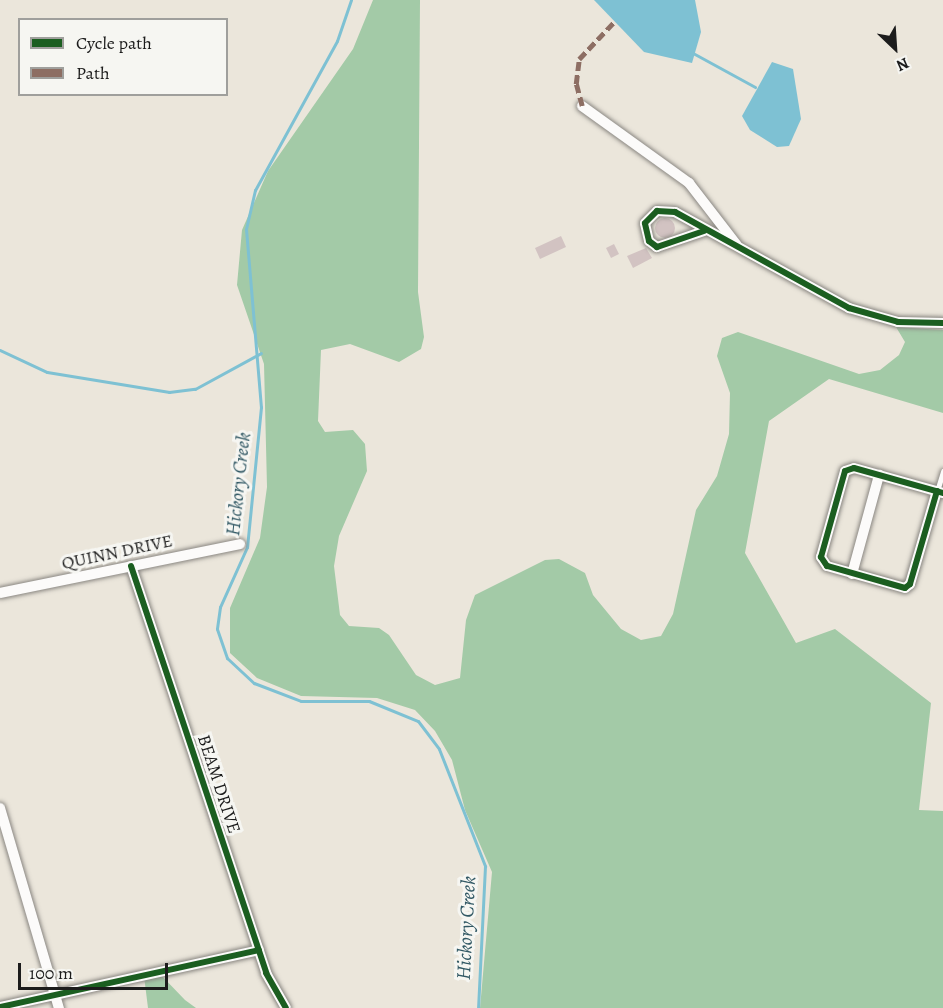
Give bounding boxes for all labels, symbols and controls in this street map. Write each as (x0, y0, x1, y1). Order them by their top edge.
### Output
legend (18, 18, 228, 96)
north arrow (865, 18, 925, 78)
text: Cycle path (76, 31, 152, 55)
text: N (893, 52, 913, 77)
text: Path (76, 61, 110, 85)
water label: Hickory Creek (221, 431, 255, 537)
street label: QUINN DRIVE (60, 530, 174, 574)
street label: BEAM DRIVE (193, 732, 245, 836)
water label: Hickory Creek (451, 875, 481, 981)
scale bar (21, 951, 171, 989)
text: 100 m (29, 961, 73, 985)

